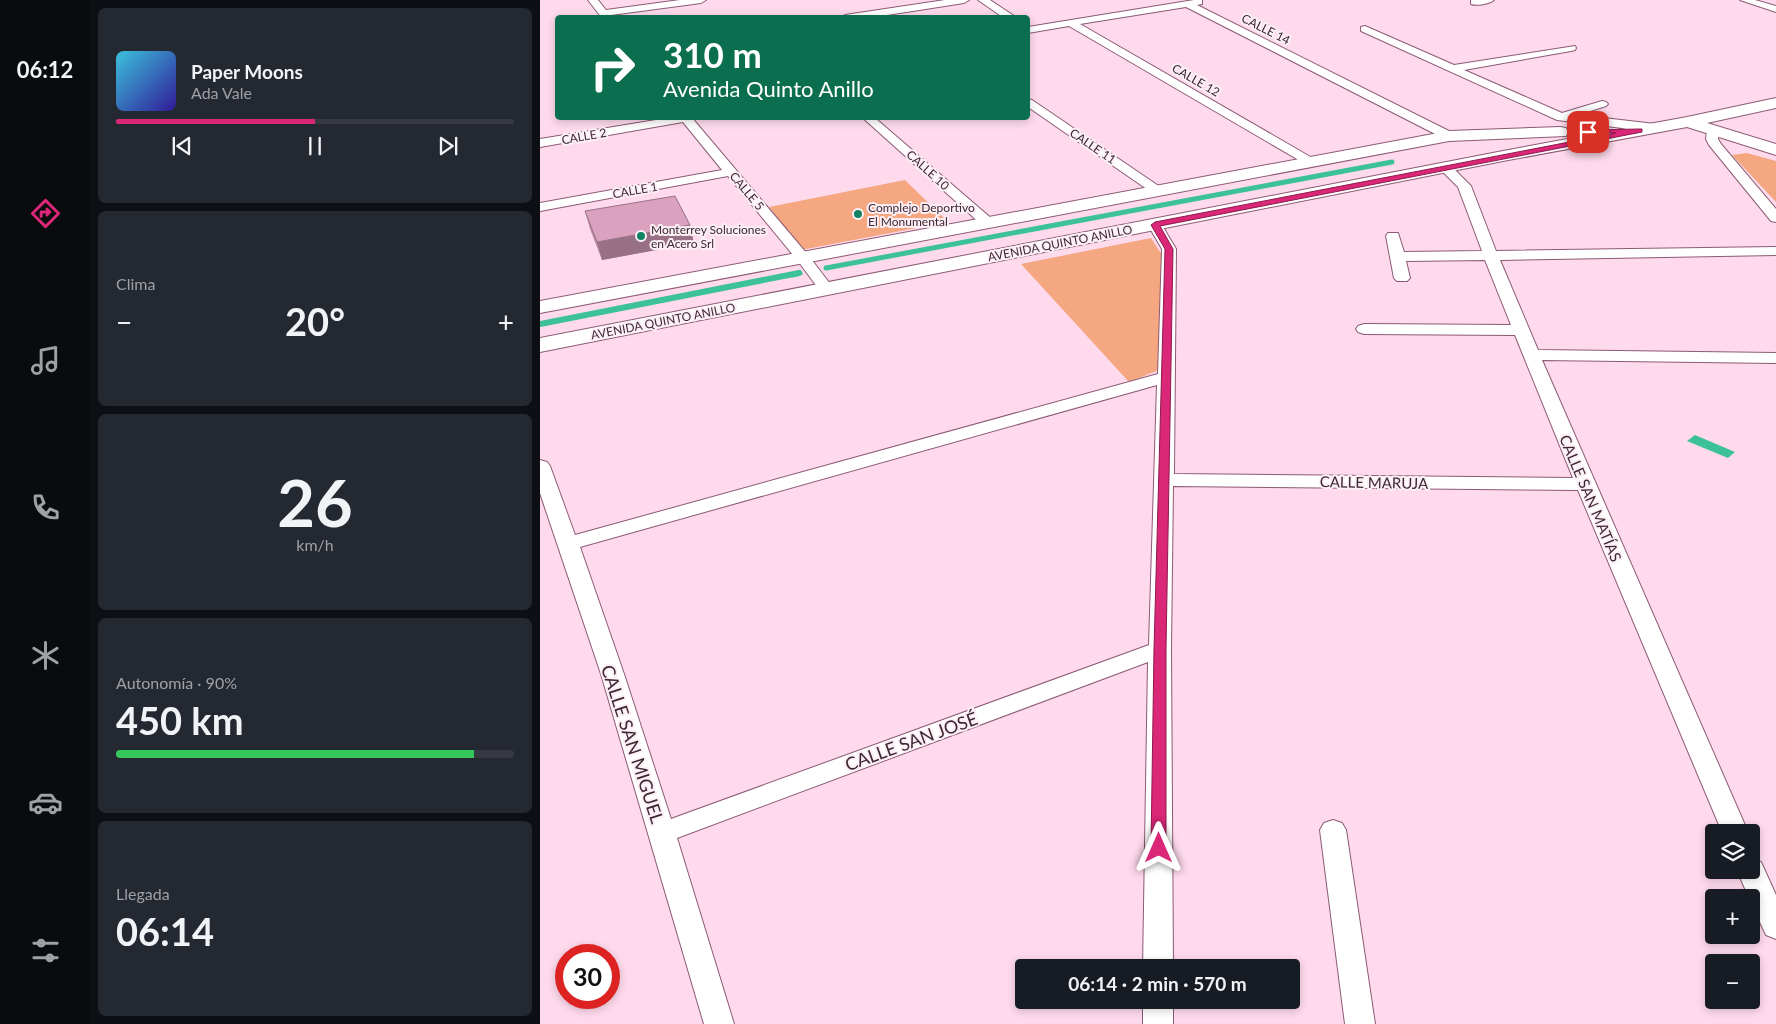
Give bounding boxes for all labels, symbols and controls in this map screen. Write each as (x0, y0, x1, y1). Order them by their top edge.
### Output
street label: CALLE 14 (1239, 10, 1293, 48)
text: 310 m (663, 33, 762, 75)
icon: right (580, 35, 645, 100)
text: 06:12 (17, 56, 73, 83)
text: Paper Moons (191, 60, 303, 83)
street label: CALLE 12 (1170, 60, 1222, 100)
text: Avenida Quinto Anillo (663, 75, 874, 102)
text: Ada Vale (191, 83, 252, 102)
pin (1567, 111, 1609, 153)
icon: arrive (1574, 118, 1602, 146)
street label: CALLE 2 (560, 125, 608, 147)
street label: CALLE 11 (1067, 125, 1119, 167)
icon: previous (168, 132, 196, 160)
icon: pause (301, 132, 329, 160)
icon: next (434, 132, 462, 160)
street label: CALLE 10 (904, 147, 953, 193)
street label: CALLE 5 (727, 169, 767, 213)
street label: CALLE 1 (611, 179, 659, 201)
icon: directions (28, 196, 63, 231)
place label: Complejo Deportivo El Monumental (868, 200, 975, 229)
marker: Complejo Deportivo El Monumental (852, 208, 864, 220)
place label: Monterrey Soluciones en Acero Srl (651, 222, 766, 251)
street label: AVENIDA QUINTO ANILLO (986, 222, 1134, 264)
marker: Monterrey Soluciones en Acero Srl (635, 230, 647, 242)
text: Clima (116, 274, 155, 293)
text: 20° (285, 298, 345, 344)
street label: AVENIDA QUINTO ANILLO (589, 300, 737, 342)
text: − (116, 305, 132, 339)
text: + (498, 305, 514, 339)
icon: music (28, 343, 63, 378)
street label: CALLE SAN MATÍAS (1556, 432, 1626, 564)
text: 26 (277, 463, 353, 541)
street label: CALLE MARUJA (1320, 472, 1429, 492)
icon: phone (28, 490, 63, 525)
text: km/h (296, 535, 334, 554)
icon: climate (28, 638, 63, 673)
street label: CALLE SAN MIGUEL (597, 662, 669, 826)
text: Autonomía · 90% (116, 673, 237, 692)
text: 450 km (116, 697, 244, 743)
street label: CALLE SAN JOSÉ (842, 707, 980, 775)
icon: car (28, 785, 63, 820)
position arrow (1132, 821, 1184, 873)
map controls (1705, 824, 1760, 1009)
button: layers (1705, 824, 1760, 879)
text: Llegada (116, 884, 170, 903)
button: + (1705, 889, 1760, 944)
text: 06:14 (116, 908, 214, 954)
icon: filters (28, 933, 63, 968)
speed limit sign: 30 (555, 944, 620, 1009)
button: − (1705, 954, 1760, 1009)
text: 06:14 · 2 min · 570 m (1068, 972, 1247, 995)

